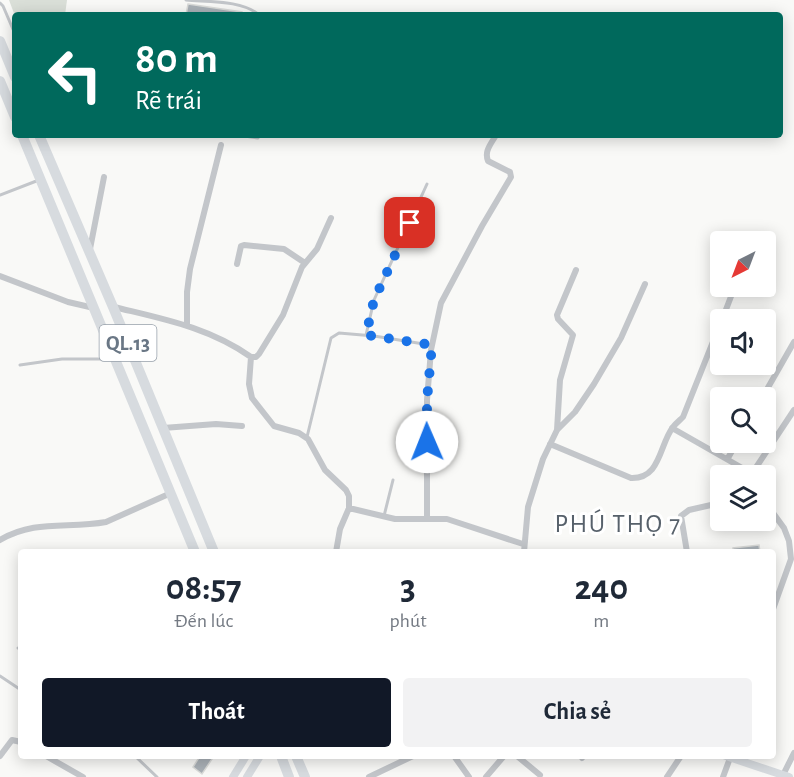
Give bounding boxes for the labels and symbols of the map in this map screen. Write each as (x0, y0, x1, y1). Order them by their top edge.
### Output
pin (384, 197, 435, 248)
north arrow (710, 231, 776, 297)
road number: QL.13 (100, 325, 156, 361)
position arrow (395, 410, 459, 474)
district label: PHÚ THỌ 7 (554, 509, 682, 537)

